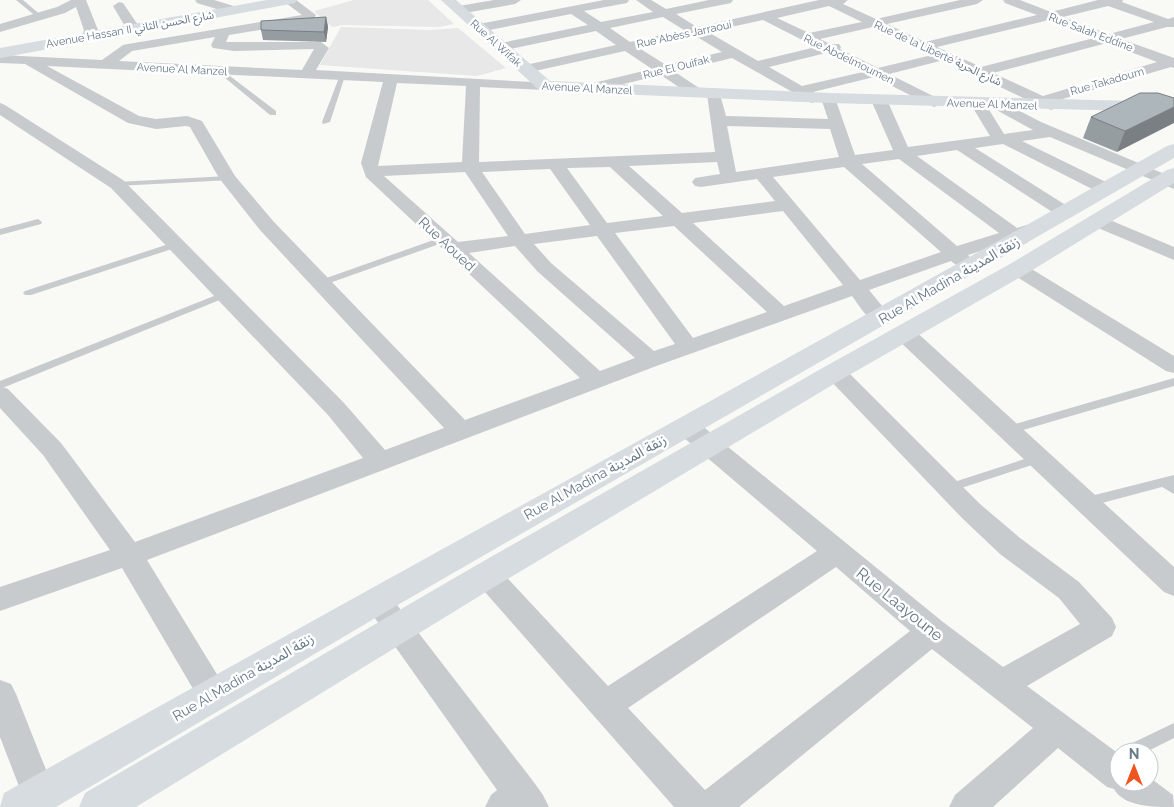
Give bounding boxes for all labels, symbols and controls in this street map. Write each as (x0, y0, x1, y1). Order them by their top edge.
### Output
street label: Avenue Hassan II شارع الحسن الثاني (45, 8, 216, 53)
street label: Rue Salah Eddine (1047, 10, 1135, 55)
street label: Rue Al Wifak (467, 17, 524, 70)
street label: Rue Abèss Jarraoui (635, 18, 733, 51)
street label: Rue de la Liberté شارع الحرية (872, 18, 1004, 90)
street label: Rue Abdelmoumen (801, 32, 896, 87)
street label: Rue El Ouifak (642, 53, 711, 82)
street label: Avenue Al Manzel (136, 61, 228, 78)
street label: Rue Takadoum (1069, 65, 1145, 98)
street label: Avenue Al Manzel (541, 80, 633, 97)
street label: Avenue Al Manzel (946, 96, 1038, 113)
street label: Rue Aoued (415, 214, 479, 274)
street label: Rue Al Madina زنقة المدينة (876, 233, 1023, 328)
street label: Rue Al Madina زنقة المدينة (521, 431, 669, 524)
street label: Rue Laayoune (853, 564, 947, 645)
street label: Rue Al Madina زنقة المدينة (170, 630, 317, 725)
north arrow (1109, 742, 1159, 792)
text: N (1129, 746, 1139, 762)

